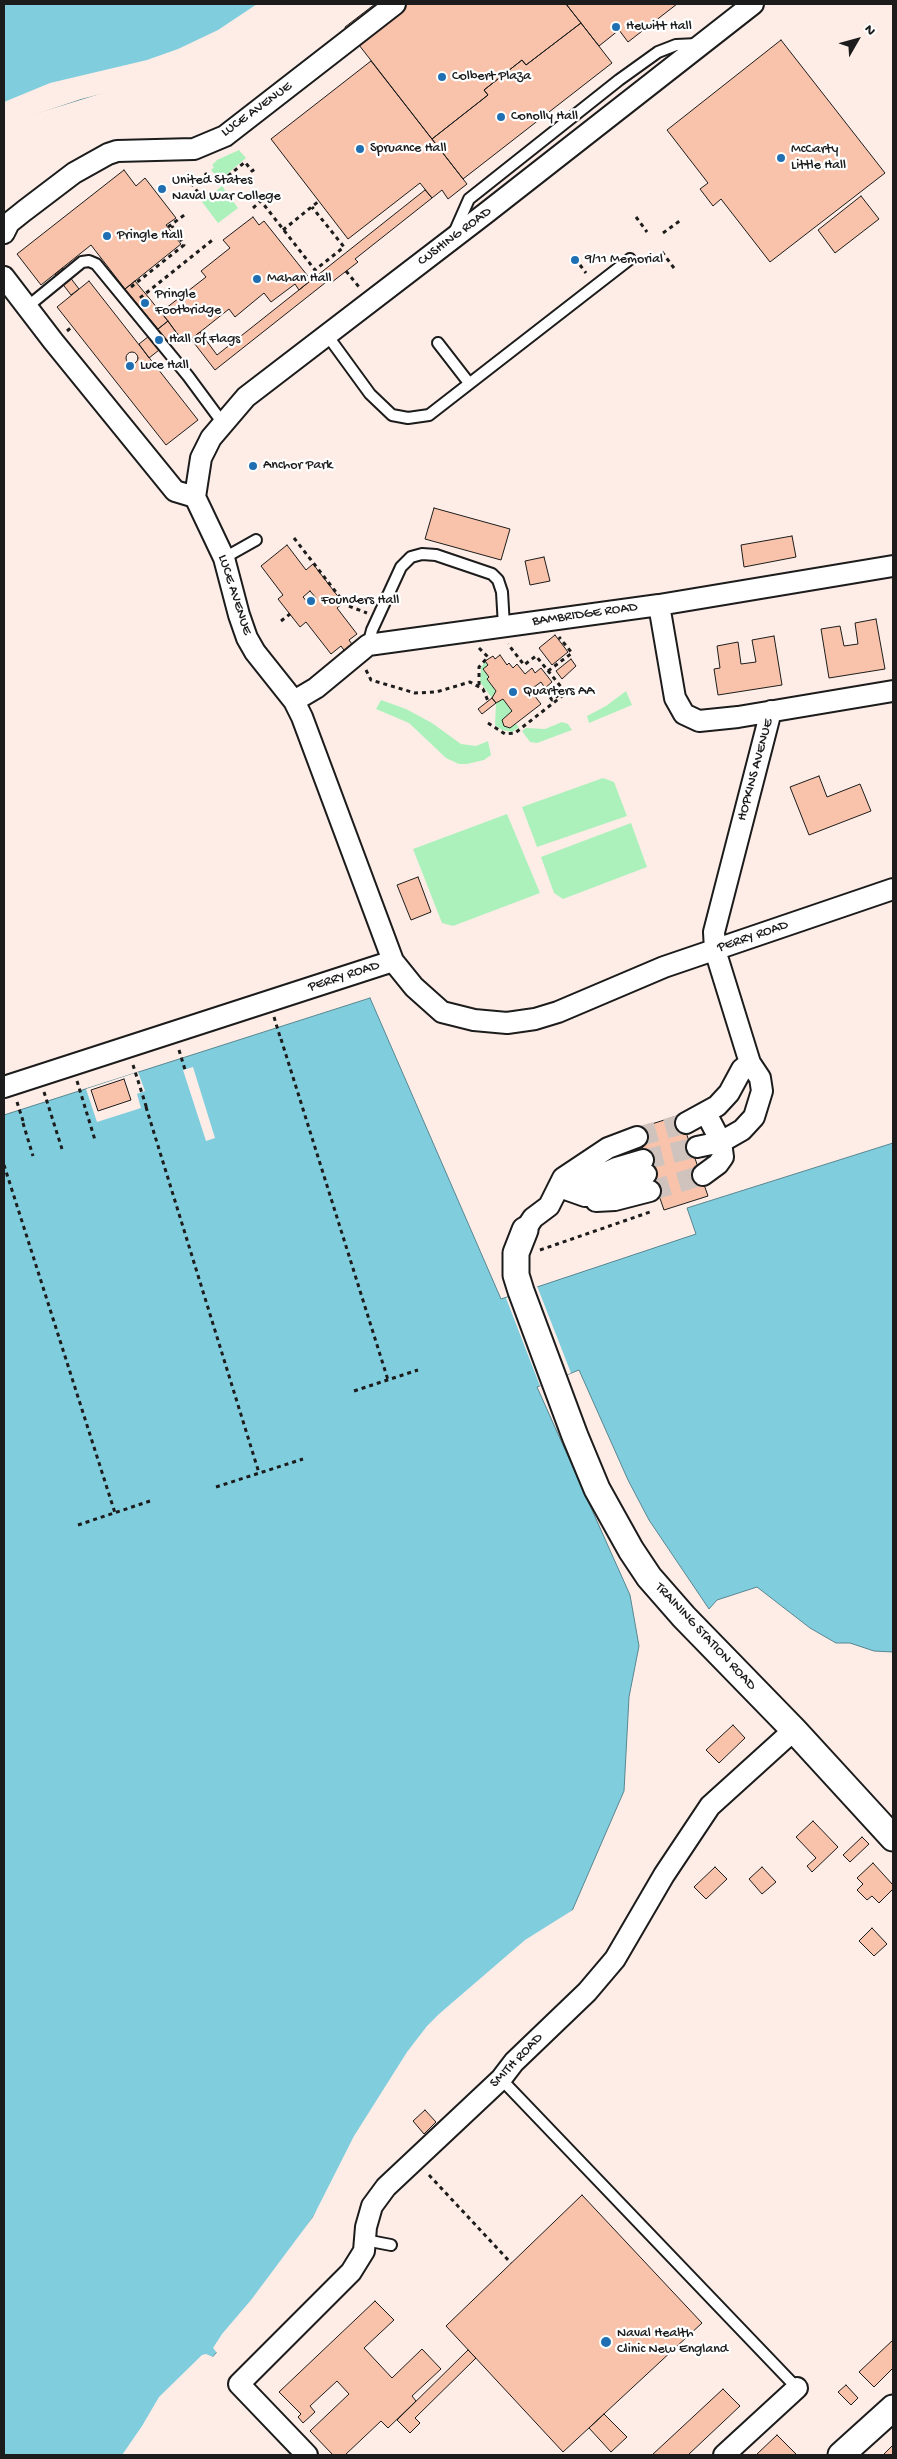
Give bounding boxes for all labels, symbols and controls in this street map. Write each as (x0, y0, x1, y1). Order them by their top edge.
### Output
north arrow (832, 15, 882, 65)
place label: Hewitt Hall (626, 19, 692, 35)
marker: Hewitt Hall (610, 21, 622, 33)
text: N (860, 22, 879, 39)
place label: Colbert Plaza (452, 69, 531, 85)
marker: Colbert Plaza (436, 71, 448, 83)
street label: LUCE AVENUE (218, 79, 296, 141)
place label: Conolly Hall (511, 109, 578, 125)
marker: Conolly Hall (495, 111, 507, 123)
place label: Spruance Hall (370, 141, 447, 157)
place label: McCarty Little Hall (791, 142, 846, 174)
marker: Spruance Hall (354, 143, 366, 155)
marker: McCarty Little Hall (775, 152, 787, 164)
place label: United States Naval War College (172, 173, 281, 206)
marker: United States Naval War College (156, 183, 168, 195)
street label: CUSHING ROAD (415, 204, 495, 270)
place label: Pringle Hall (117, 228, 183, 244)
marker: Pringle Hall (101, 230, 113, 242)
place label: 9/11 Memorial (585, 252, 663, 268)
marker: 9/11 Memorial (569, 254, 581, 266)
place label: Mahan Hall (267, 271, 332, 287)
marker: Mahan Hall (251, 273, 263, 285)
place label: Pringle Footbridge (155, 287, 221, 320)
marker: Pringle Footbridge (139, 297, 151, 309)
place label: Hall of Flags (169, 332, 240, 348)
marker: Hall of Flags (153, 334, 165, 346)
place label: Luce Hall (140, 358, 189, 374)
marker: Luce Hall (124, 360, 136, 372)
place label: Anchor Park (263, 458, 332, 474)
marker: Anchor Park (247, 460, 259, 472)
street label: LUCE AVENUE (213, 553, 255, 637)
place label: Founders Hall (321, 593, 399, 609)
marker: Founders Hall (305, 595, 317, 607)
street label: BAMBRIDGE ROAD (531, 599, 639, 631)
place label: Quarters AA (523, 684, 595, 700)
marker: Quarters AA (507, 686, 519, 698)
street label: HOPKINS AVENUE (734, 717, 778, 823)
street label: PERRY ROAD (715, 917, 791, 957)
street label: PERRY ROAD (306, 958, 382, 996)
street label: TRAINING STATION ROAD (651, 1580, 759, 1694)
street label: SMITH ROAD (487, 2030, 547, 2092)
place label: Naval Health Clinic New England (617, 2326, 728, 2358)
marker: Naval Health Clinic New England (599, 2335, 613, 2349)

